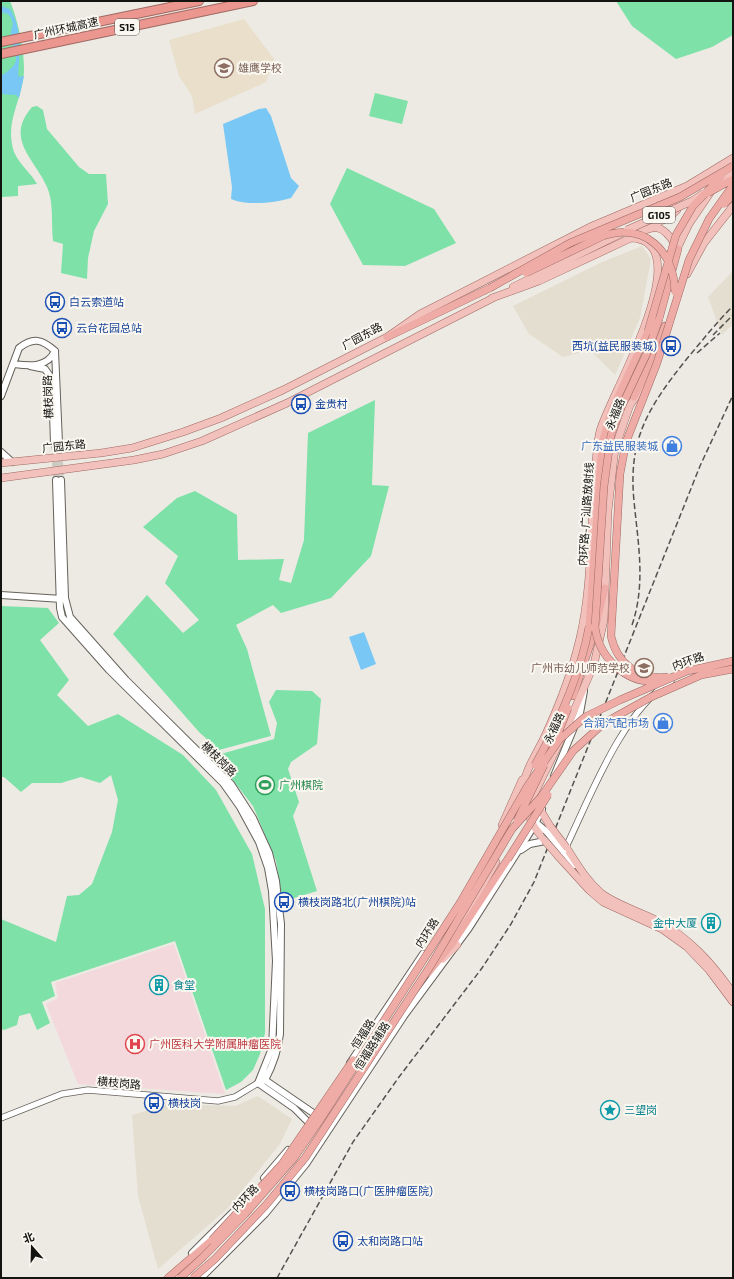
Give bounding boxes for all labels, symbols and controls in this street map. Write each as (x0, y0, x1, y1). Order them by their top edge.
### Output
street label: 广州环城高速 (32, 14, 100, 41)
road number: S15 (115, 19, 139, 35)
school or university icon: 雄鹰学校 (213, 57, 235, 79)
place label: 雄鹰学校 (238, 61, 282, 74)
street label: 广园东路 (628, 175, 674, 204)
road number: G105 (643, 207, 675, 223)
bus stop icon: 白云索道站 (44, 291, 66, 313)
place label: 白云索道站 (69, 295, 124, 308)
bus stop icon: 云台花园总站 (51, 317, 73, 339)
street label: 广园东路 (339, 319, 384, 352)
place label: 云台花园总站 (76, 321, 142, 334)
bus stop icon: 西坑(益民服装城) (660, 335, 682, 357)
place label: 西坑(益民服装城) (572, 339, 657, 352)
street label: 横枝岗路 (40, 375, 55, 419)
bus stop icon: 金贵村 (290, 393, 312, 415)
street label: 永福路 (602, 396, 627, 432)
place label: 金贵村 (315, 397, 348, 410)
shop icon: 广东益民服装城 (661, 435, 683, 457)
street label: 广园东路 (41, 437, 87, 454)
place label: 广东益民服装城 (581, 439, 658, 452)
street label: 内环路-广汕路放射线 (575, 462, 596, 566)
street label: 内环路 (670, 649, 706, 672)
school or university icon: 广州市幼儿师范学校 (633, 657, 655, 679)
place label: 广州市幼儿师范学校 (531, 661, 630, 674)
street label: 永福路 (541, 710, 566, 745)
shop icon: 合润汽配市场 (652, 712, 674, 734)
place label: 合润汽配市场 (583, 716, 649, 729)
street label: 横枝岗路 (199, 738, 240, 779)
sports icon: 广州棋院 (254, 774, 276, 796)
place label: 广州棋院 (279, 778, 323, 791)
bus stop icon: 横枝岗路北(广州棋院)站 (273, 891, 295, 913)
place label: 横枝岗路北(广州棋院)站 (298, 895, 416, 908)
building icon: 金中大厦 (700, 912, 722, 934)
street label: 内环路 (412, 915, 441, 950)
place label: 金中大厦 (653, 916, 697, 929)
building icon: 食堂 (148, 974, 170, 996)
place label: 食堂 (173, 978, 195, 991)
street label: 恒福路 (348, 1016, 377, 1051)
street label: 恒福路辅路 (351, 1019, 392, 1072)
hospital icon: 广州医科大学附属肿瘤医院 (124, 1033, 146, 1055)
place label: 广州医科大学附属肿瘤医院 (149, 1037, 281, 1050)
street label: 横枝岗路 (97, 1074, 142, 1091)
bus stop icon: 横枝岗 (143, 1092, 165, 1114)
place label: 横枝岗 (168, 1096, 201, 1109)
place icon: 三望岗 (599, 1099, 621, 1121)
place label: 三望岗 (624, 1103, 657, 1116)
bus stop icon: 横枝岗路口(广医肿瘤医院) (279, 1180, 301, 1202)
street label: 内环路 (229, 1181, 261, 1214)
place label: 横枝岗路口(广医肿瘤医院) (304, 1184, 433, 1197)
north arrow (12, 1227, 52, 1267)
text: 北 (21, 1229, 36, 1245)
bus stop icon: 太和岗路口站 (332, 1230, 354, 1252)
place label: 太和岗路口站 (357, 1234, 423, 1247)

